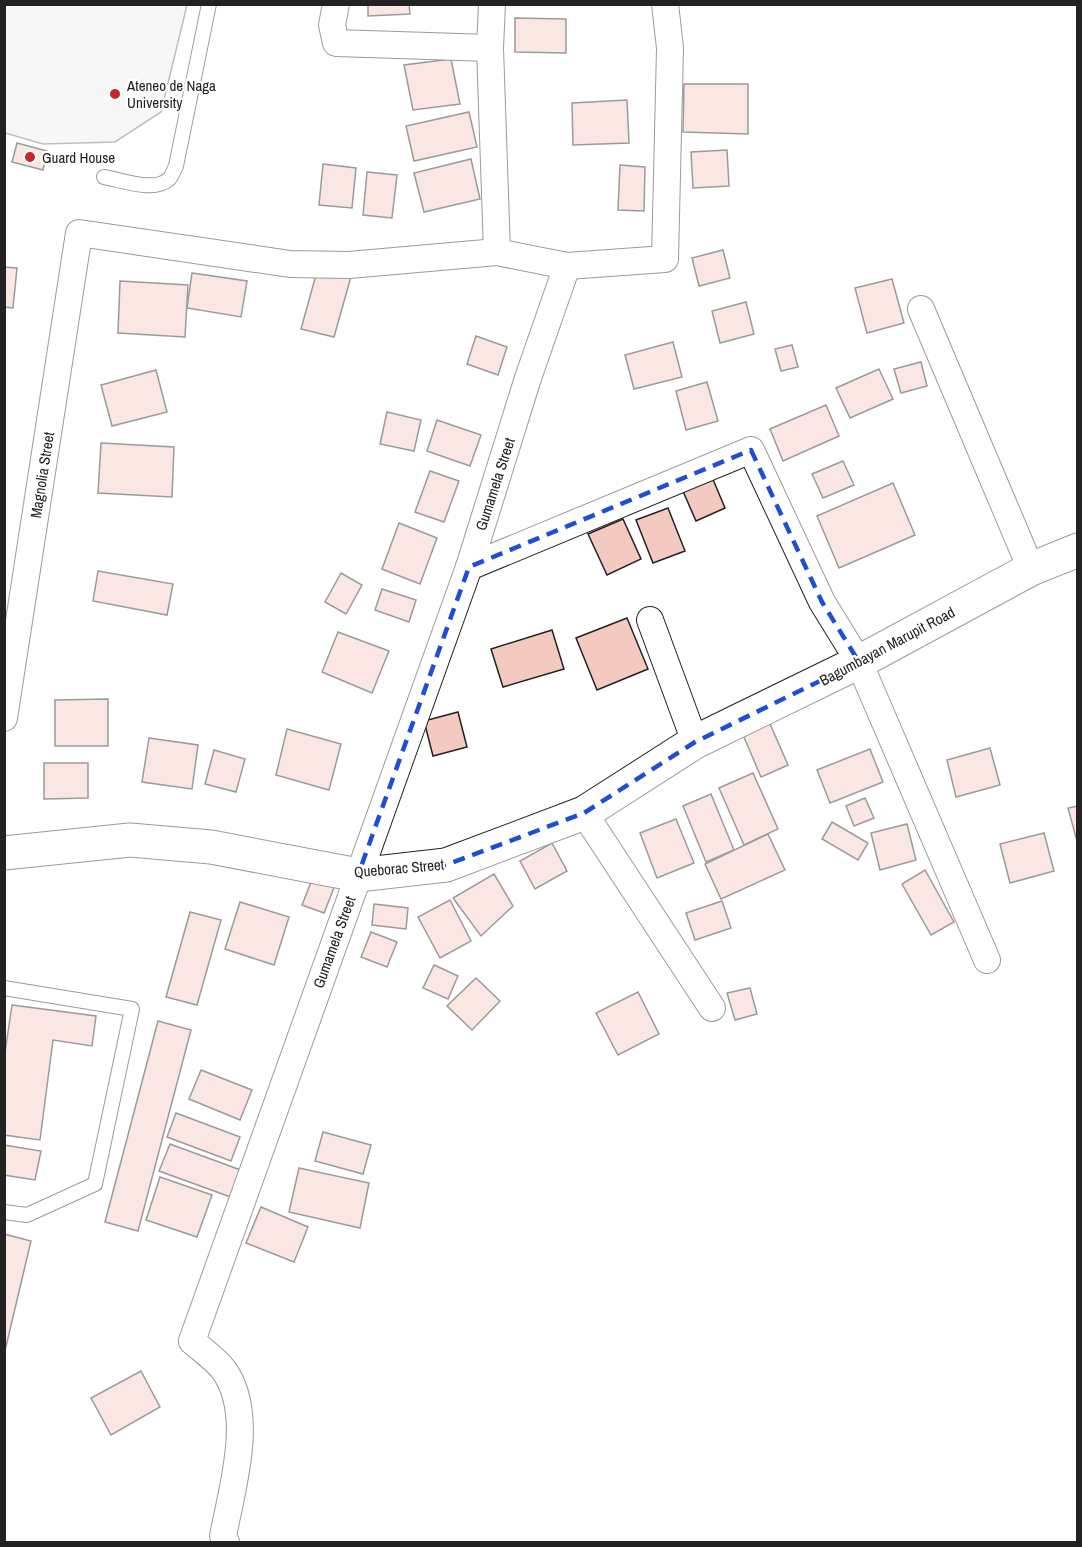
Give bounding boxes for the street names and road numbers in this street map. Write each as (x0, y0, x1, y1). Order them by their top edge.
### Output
street label: Magnolia Street (25, 430, 59, 520)
street label: Gumamela Street (470, 434, 520, 533)
street label: Bagumbayan Marupit Road (816, 601, 958, 691)
street label: Queborac Street (353, 854, 445, 882)
street label: Gumamela Street (308, 893, 361, 991)

